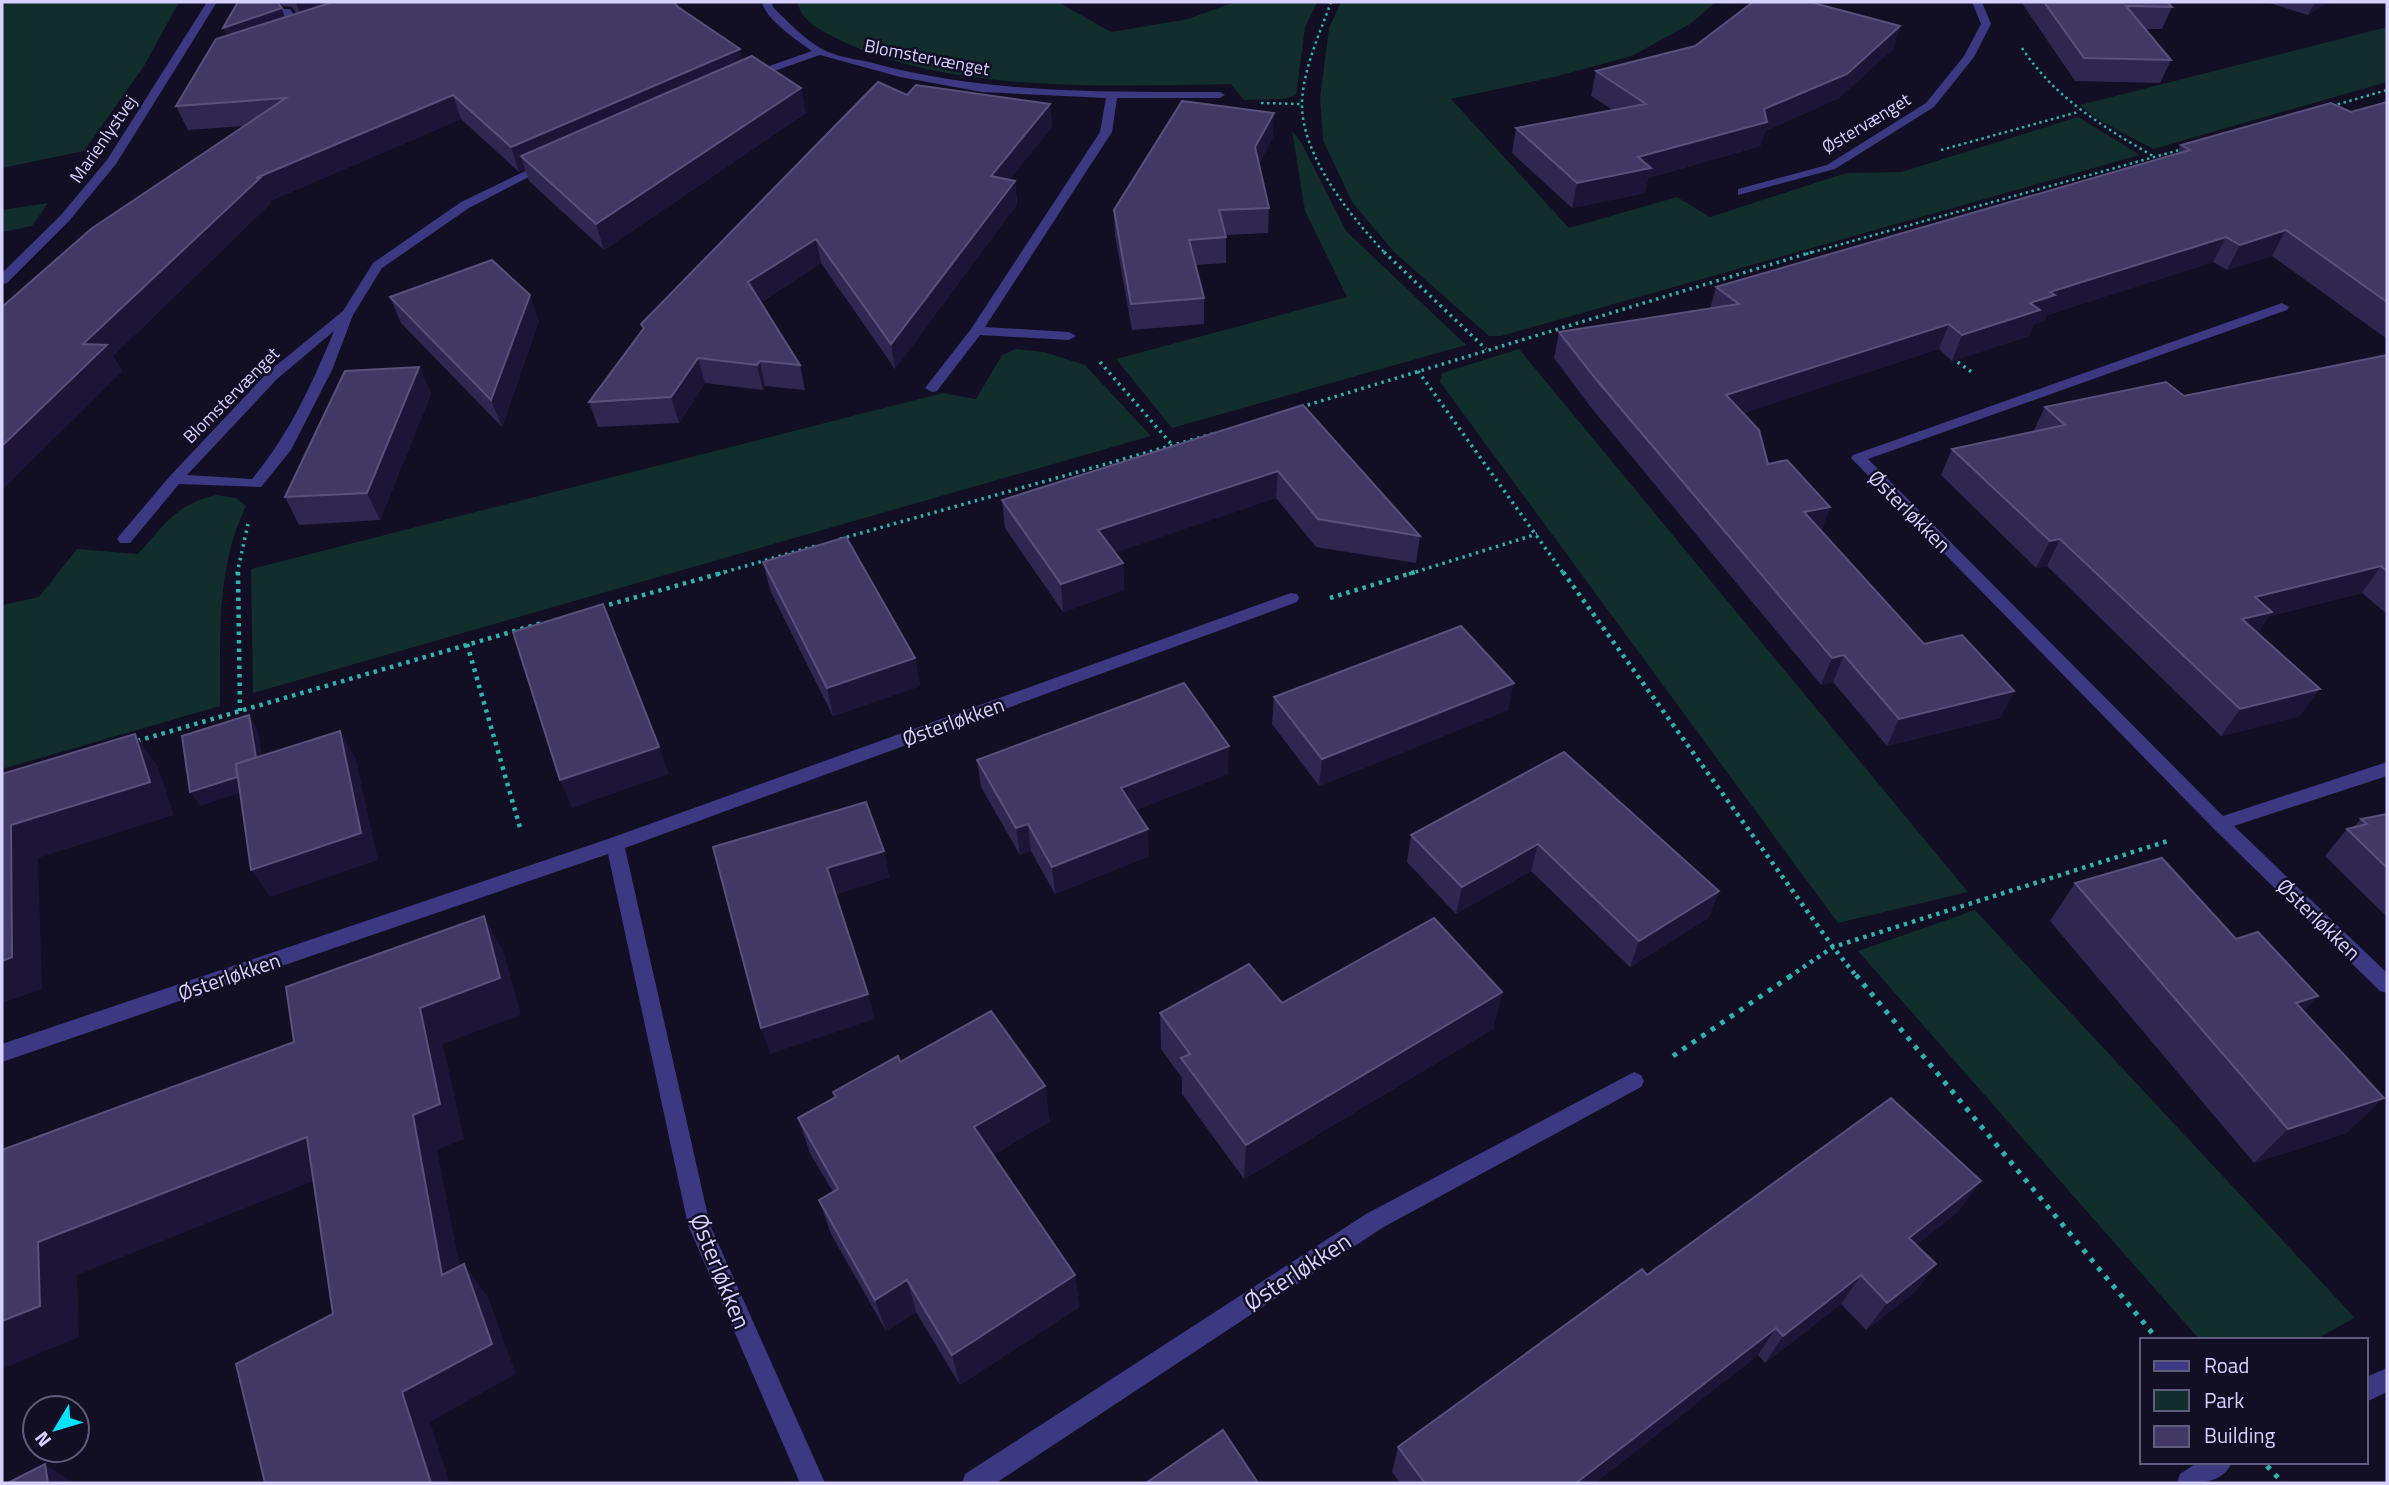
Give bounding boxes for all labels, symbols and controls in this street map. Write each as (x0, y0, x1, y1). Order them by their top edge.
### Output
street label: Blomstervænget (862, 32, 993, 83)
street label: Østervænget (1817, 86, 1916, 160)
street label: Marienlystvej (63, 89, 143, 189)
street label: Blomstervænget (177, 340, 286, 449)
street label: Østerløkken (1861, 462, 1959, 560)
street label: Østerløkken (897, 688, 1009, 754)
street label: Østerløkken (2270, 870, 2368, 968)
street label: Østerløkken (173, 944, 285, 1008)
street label: Østerløkken (682, 1208, 760, 1334)
street label: Østerløkken (1236, 1223, 1358, 1319)
legend (2140, 1338, 2368, 1464)
text: Road (2204, 1349, 2249, 1381)
text: Park (2204, 1384, 2244, 1416)
north arrow (21, 1394, 91, 1464)
text: Building (2204, 1419, 2276, 1451)
text: N (27, 1426, 58, 1454)

